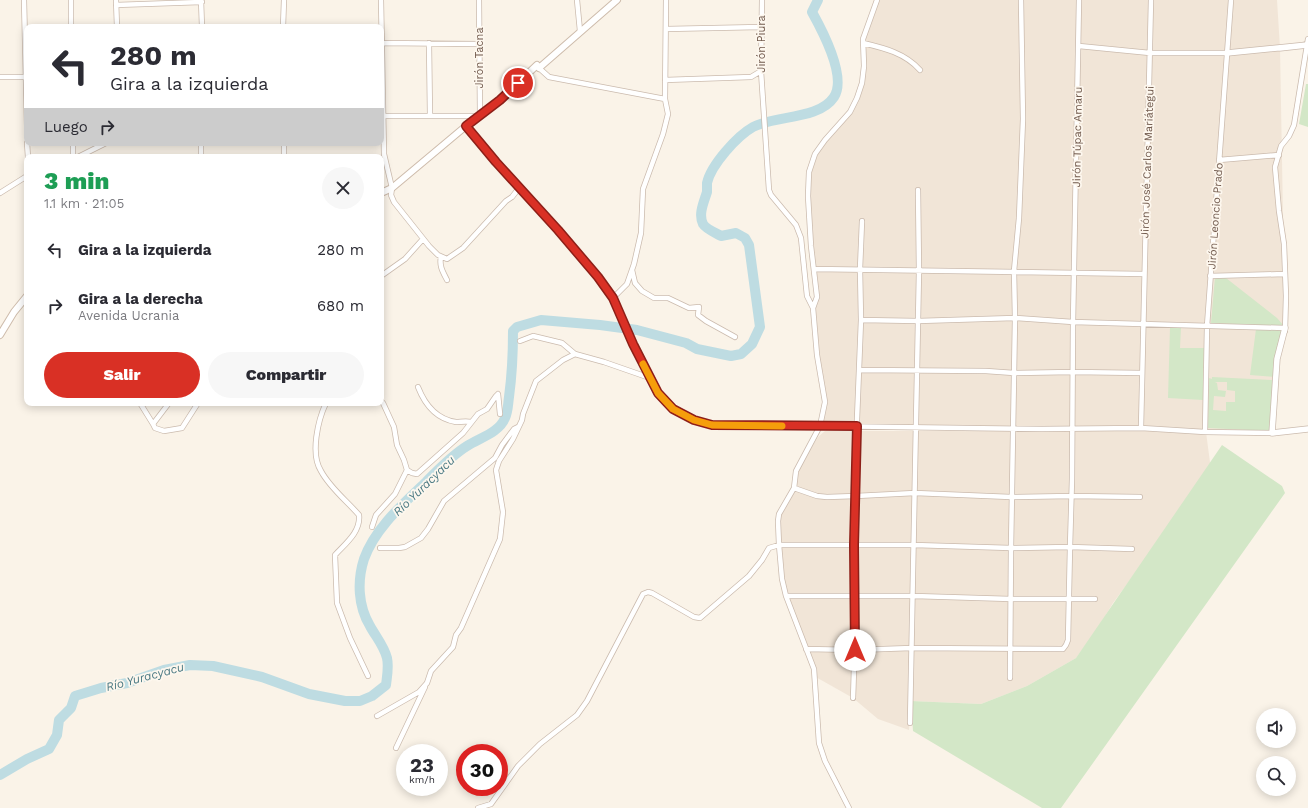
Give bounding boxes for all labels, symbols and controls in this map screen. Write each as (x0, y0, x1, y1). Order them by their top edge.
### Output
street label: Jirón Piura (755, 15, 768, 73)
street label: Jirón Tacna (473, 27, 486, 89)
text: 280 m (110, 39, 197, 72)
icon: left (44, 40, 96, 92)
pin (501, 66, 535, 100)
icon: arrive (507, 72, 529, 94)
text: Gira a la izquierda (110, 73, 269, 94)
street label: Jirón Túpac Amaru (1070, 86, 1085, 188)
street label: Jirón José Carlos Mariátegui (1138, 86, 1157, 238)
icon: right (96, 116, 118, 138)
text: Luego (44, 118, 88, 136)
street label: Jirón Leoncio Prado (1205, 162, 1226, 270)
text: 3 min (44, 167, 109, 195)
button: close (322, 167, 364, 209)
text: 1.1 km · 21:05 (44, 196, 124, 211)
icon: left (44, 239, 66, 261)
text: Gira a la izquierda (78, 241, 211, 259)
text: 280 m (317, 241, 364, 259)
text: Gira a la derecha (78, 290, 203, 308)
icon: right (44, 295, 66, 317)
text: 680 m (317, 297, 364, 315)
text: Avenida Ucrania (78, 308, 179, 323)
button: Salir (44, 352, 200, 398)
button: Compartir (208, 352, 364, 398)
water label: Río Yuracyacu (390, 453, 458, 519)
position arrow (834, 629, 876, 671)
water label: Río Yuracyacu (105, 660, 185, 694)
map controls (1256, 708, 1296, 796)
button: sound (1256, 708, 1296, 748)
speed limit sign: 30 (456, 744, 508, 796)
text: 23 (410, 753, 434, 777)
button: search (1256, 756, 1296, 796)
text: km/h (409, 774, 435, 785)

